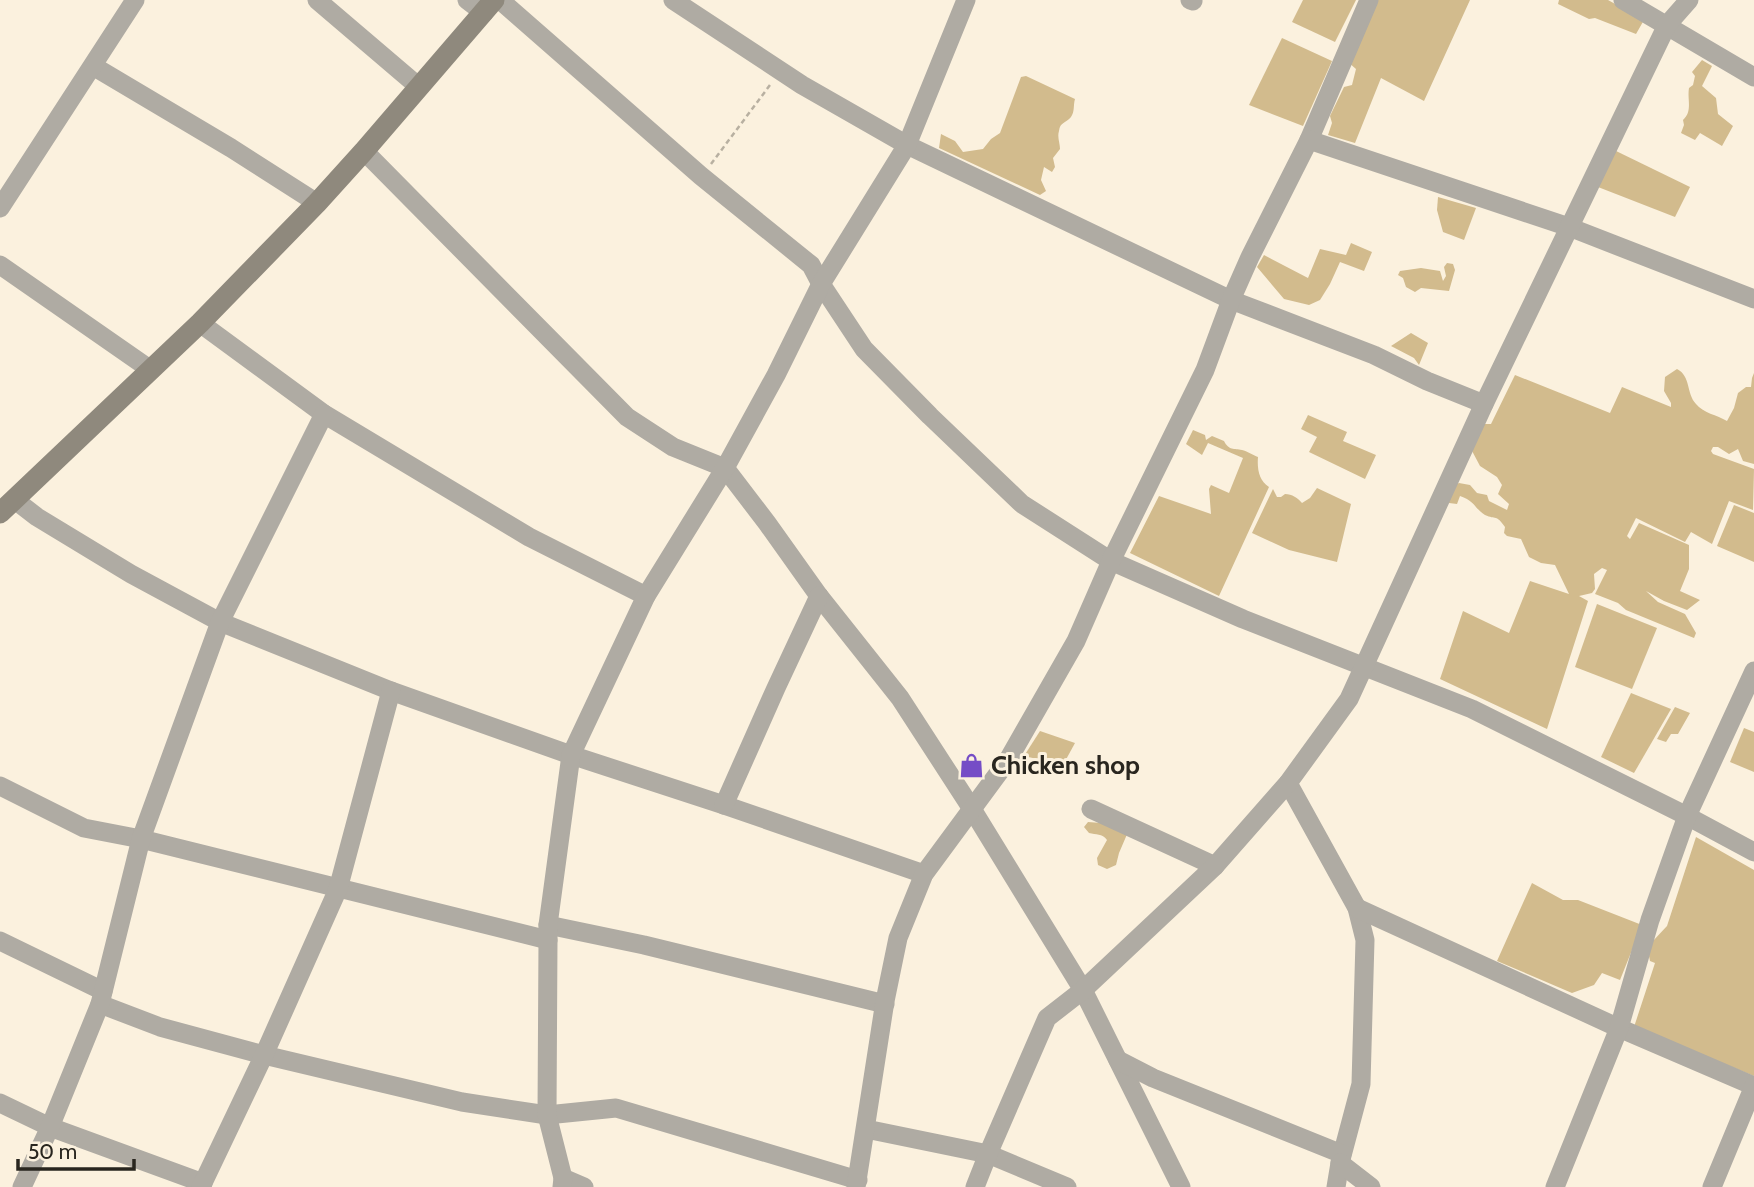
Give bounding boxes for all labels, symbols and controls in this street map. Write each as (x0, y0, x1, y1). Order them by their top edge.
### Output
place label: Chicken shop (991, 749, 1140, 781)
shop icon: Chicken shop (957, 751, 985, 779)
scale bar (18, 1128, 133, 1172)
text: 50 m (28, 1139, 77, 1164)

